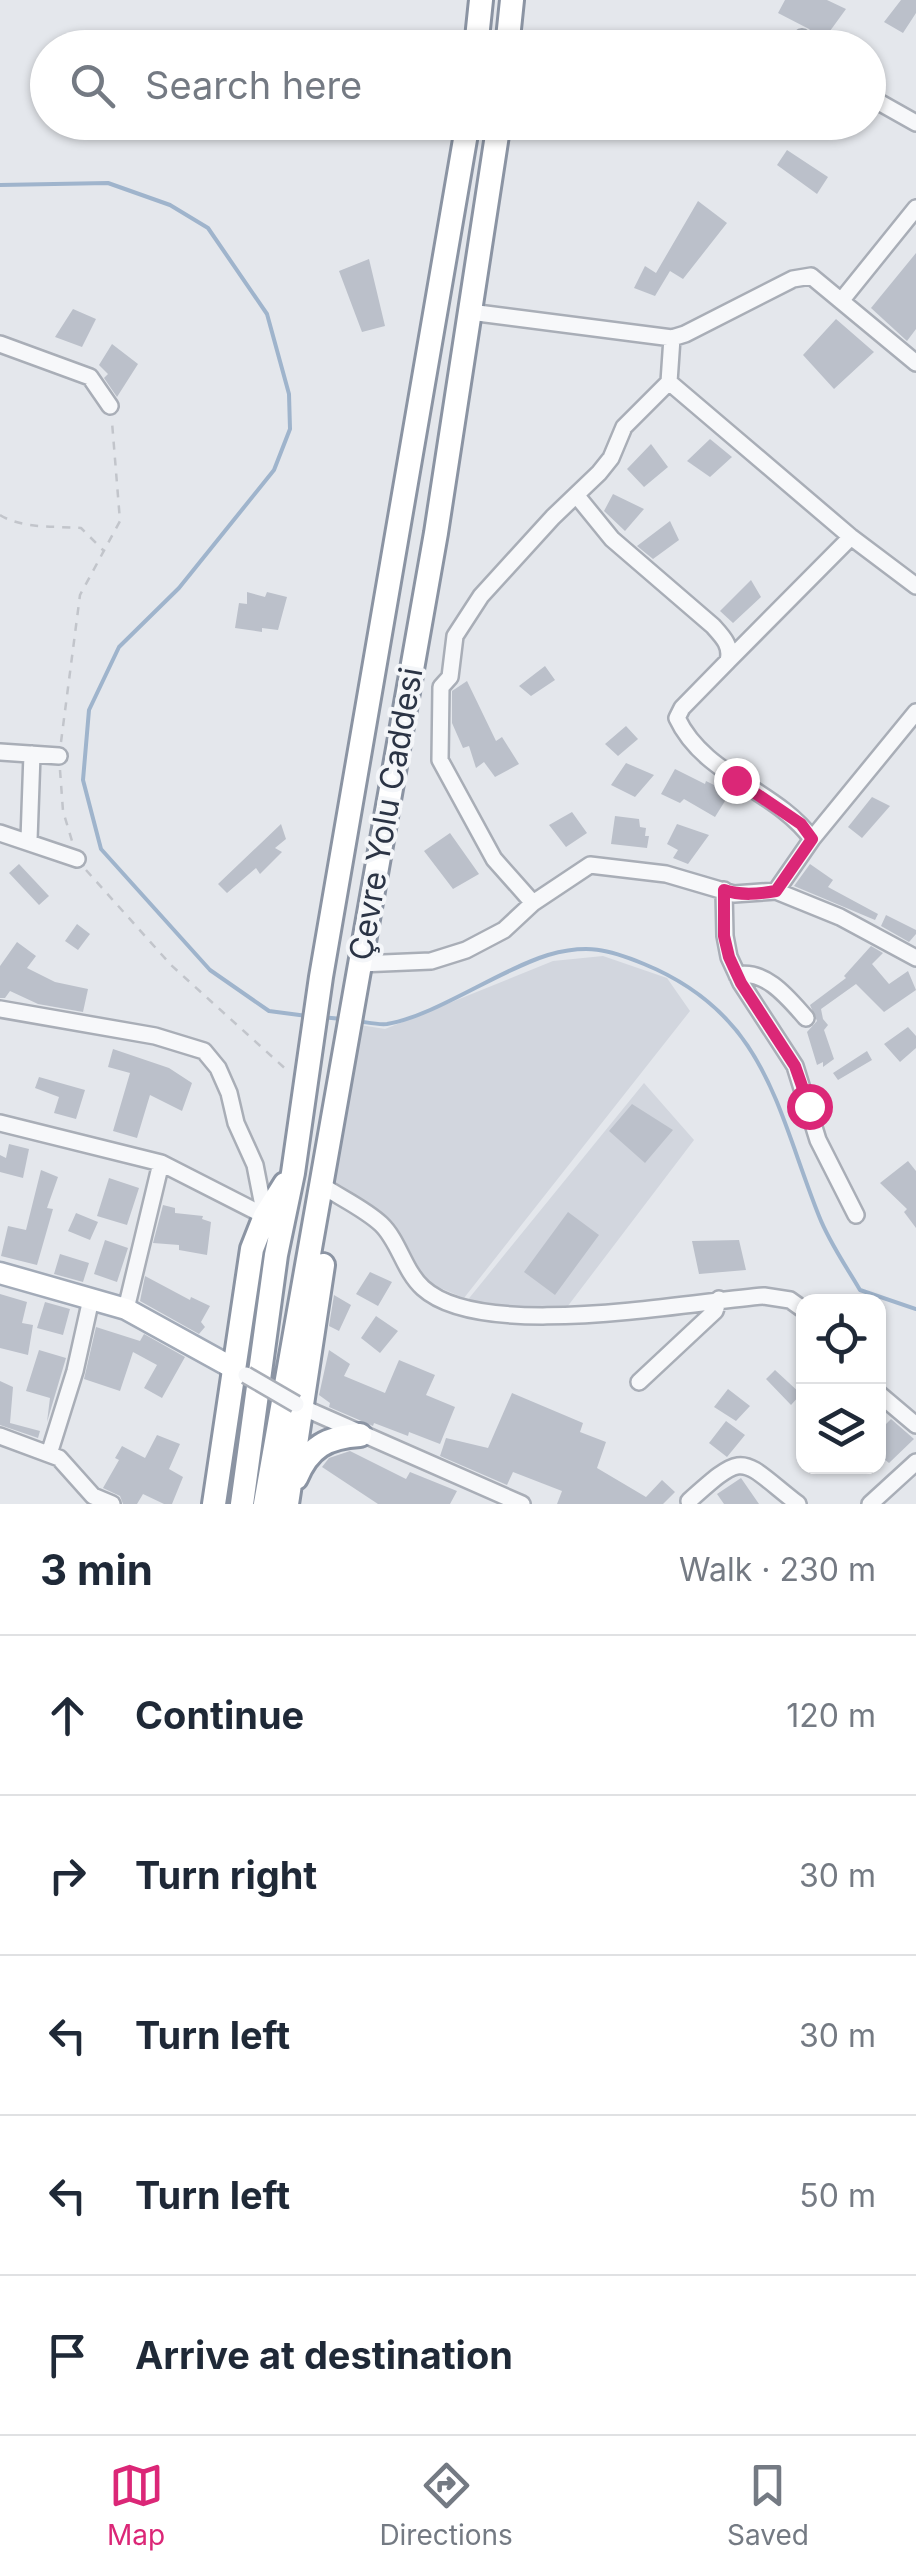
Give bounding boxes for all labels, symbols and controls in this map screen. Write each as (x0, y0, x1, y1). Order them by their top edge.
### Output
search box (30, 30, 886, 140)
icon: search (65, 58, 120, 113)
text: Search here (145, 62, 362, 108)
street label: Çevre Yolu Caddesi (341, 665, 430, 963)
route end (714, 758, 760, 804)
route start (787, 1084, 833, 1130)
map controls (796, 1294, 886, 1474)
button: locate (796, 1294, 886, 1384)
button: layers (796, 1384, 886, 1474)
text: 3 min (40, 1544, 153, 1595)
text: Walk · 230 m (679, 1550, 876, 1589)
icon: ahead (40, 1688, 95, 1743)
text: Continue (135, 1692, 304, 1738)
text: 120 m (786, 1696, 876, 1735)
icon: right (40, 1848, 95, 1903)
text: Turn right (135, 1852, 317, 1898)
text: 30 m (799, 1856, 876, 1895)
icon: left (40, 2008, 95, 2063)
text: Turn left (135, 2012, 290, 2058)
text: 30 m (799, 2016, 876, 2055)
icon: left (40, 2168, 95, 2223)
text: Turn left (135, 2172, 290, 2218)
text: 50 m (799, 2176, 876, 2215)
icon: arrive (40, 2328, 95, 2383)
text: Arrive at destination (135, 2332, 513, 2378)
tab: Map (107, 2458, 165, 2552)
tab: Directions (379, 2458, 513, 2552)
tab: Saved (727, 2458, 809, 2552)

